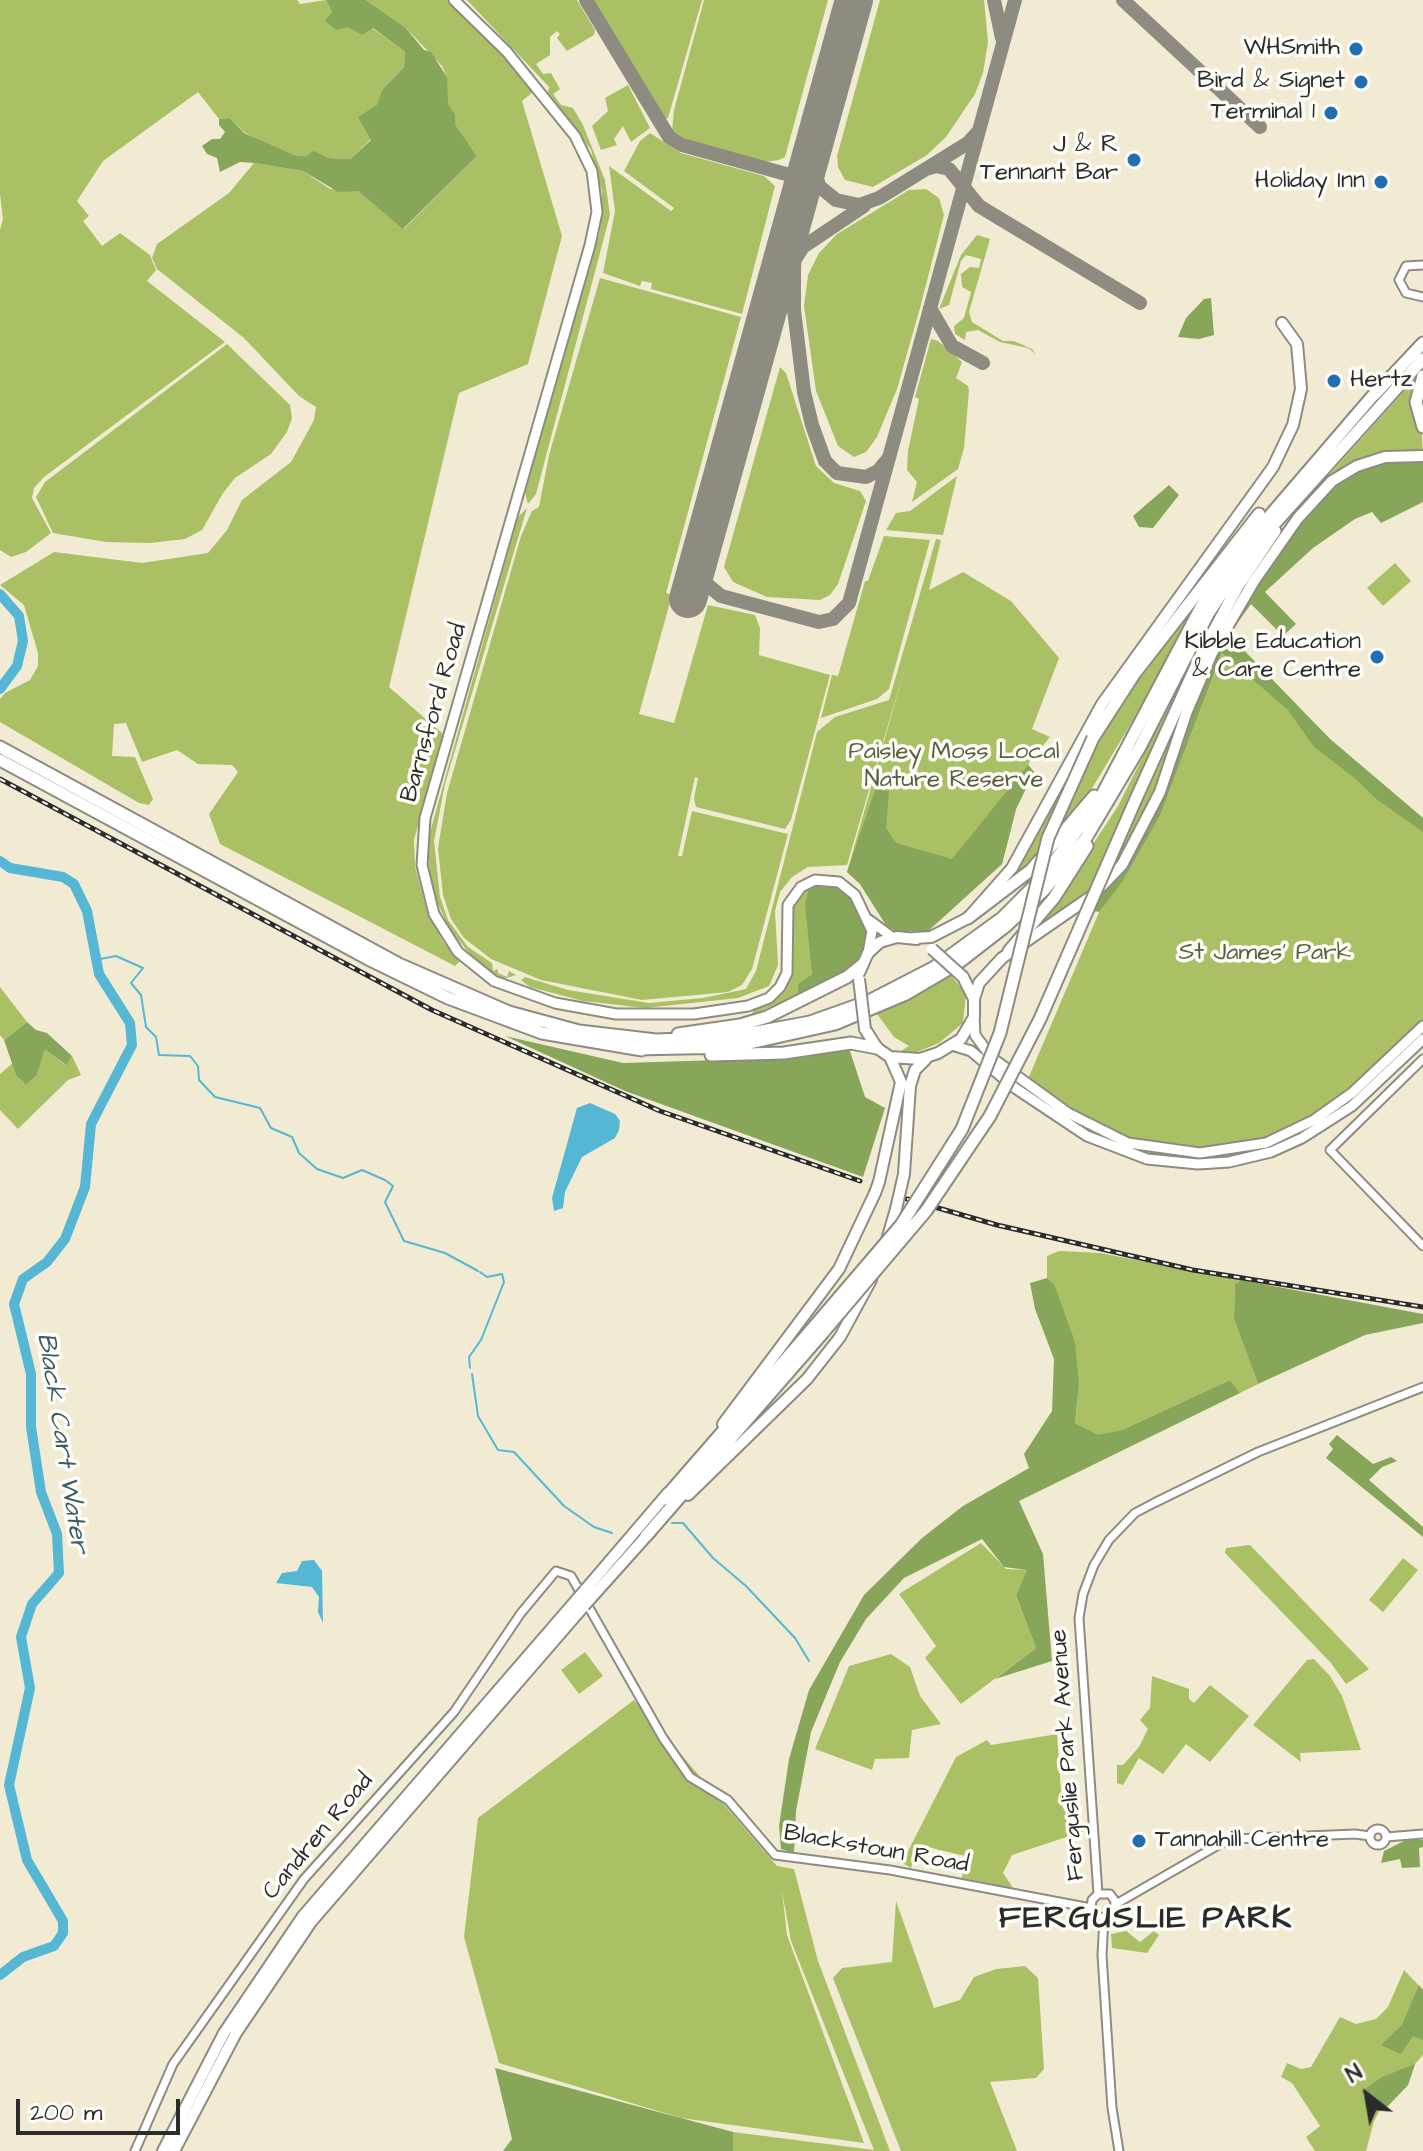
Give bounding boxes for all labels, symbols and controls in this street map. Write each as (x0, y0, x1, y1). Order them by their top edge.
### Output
place label: WHSmith (1244, 35, 1340, 63)
marker: WHSmith (1347, 40, 1365, 58)
place label: Bird & Signet (1197, 68, 1345, 96)
marker: Bird & Signet (1352, 73, 1370, 91)
place label: Terminal 1 (1211, 99, 1315, 127)
marker: Terminal 1 (1322, 104, 1340, 122)
place label: J & R Tennant Bar (980, 132, 1118, 188)
marker: J & R Tennant Bar (1125, 151, 1143, 169)
place label: Holiday Inn (1255, 168, 1365, 196)
marker: Holiday Inn (1372, 173, 1390, 191)
place label: Hertz (1350, 367, 1412, 395)
marker: Hertz (1325, 372, 1343, 390)
street label: Barnsford Road (396, 620, 474, 806)
place label: Kibble Education & Care Centre (1185, 629, 1361, 685)
marker: Kibble Education & Care Centre (1368, 648, 1386, 666)
park label: Paisley Moss Local Nature Reserve (848, 739, 1060, 795)
park label: St James' Park (1179, 940, 1351, 968)
water label: Black Cart Water (28, 1331, 94, 1555)
street label: Ferguslie Park Avenue (1046, 1628, 1092, 1882)
street label: Candren Road (258, 1768, 380, 1906)
street label: Blackstoun Road (781, 1820, 971, 1880)
place label: Tannahill Centre (1155, 1827, 1329, 1855)
marker: Tannahill Centre (1130, 1832, 1148, 1850)
district label: FERGUSLIE PARK (999, 1901, 1293, 1939)
north arrow (1327, 2055, 1407, 2135)
text: N (1340, 2057, 1368, 2091)
scale bar (20, 2083, 184, 2133)
text: 200 m (30, 2096, 102, 2130)

